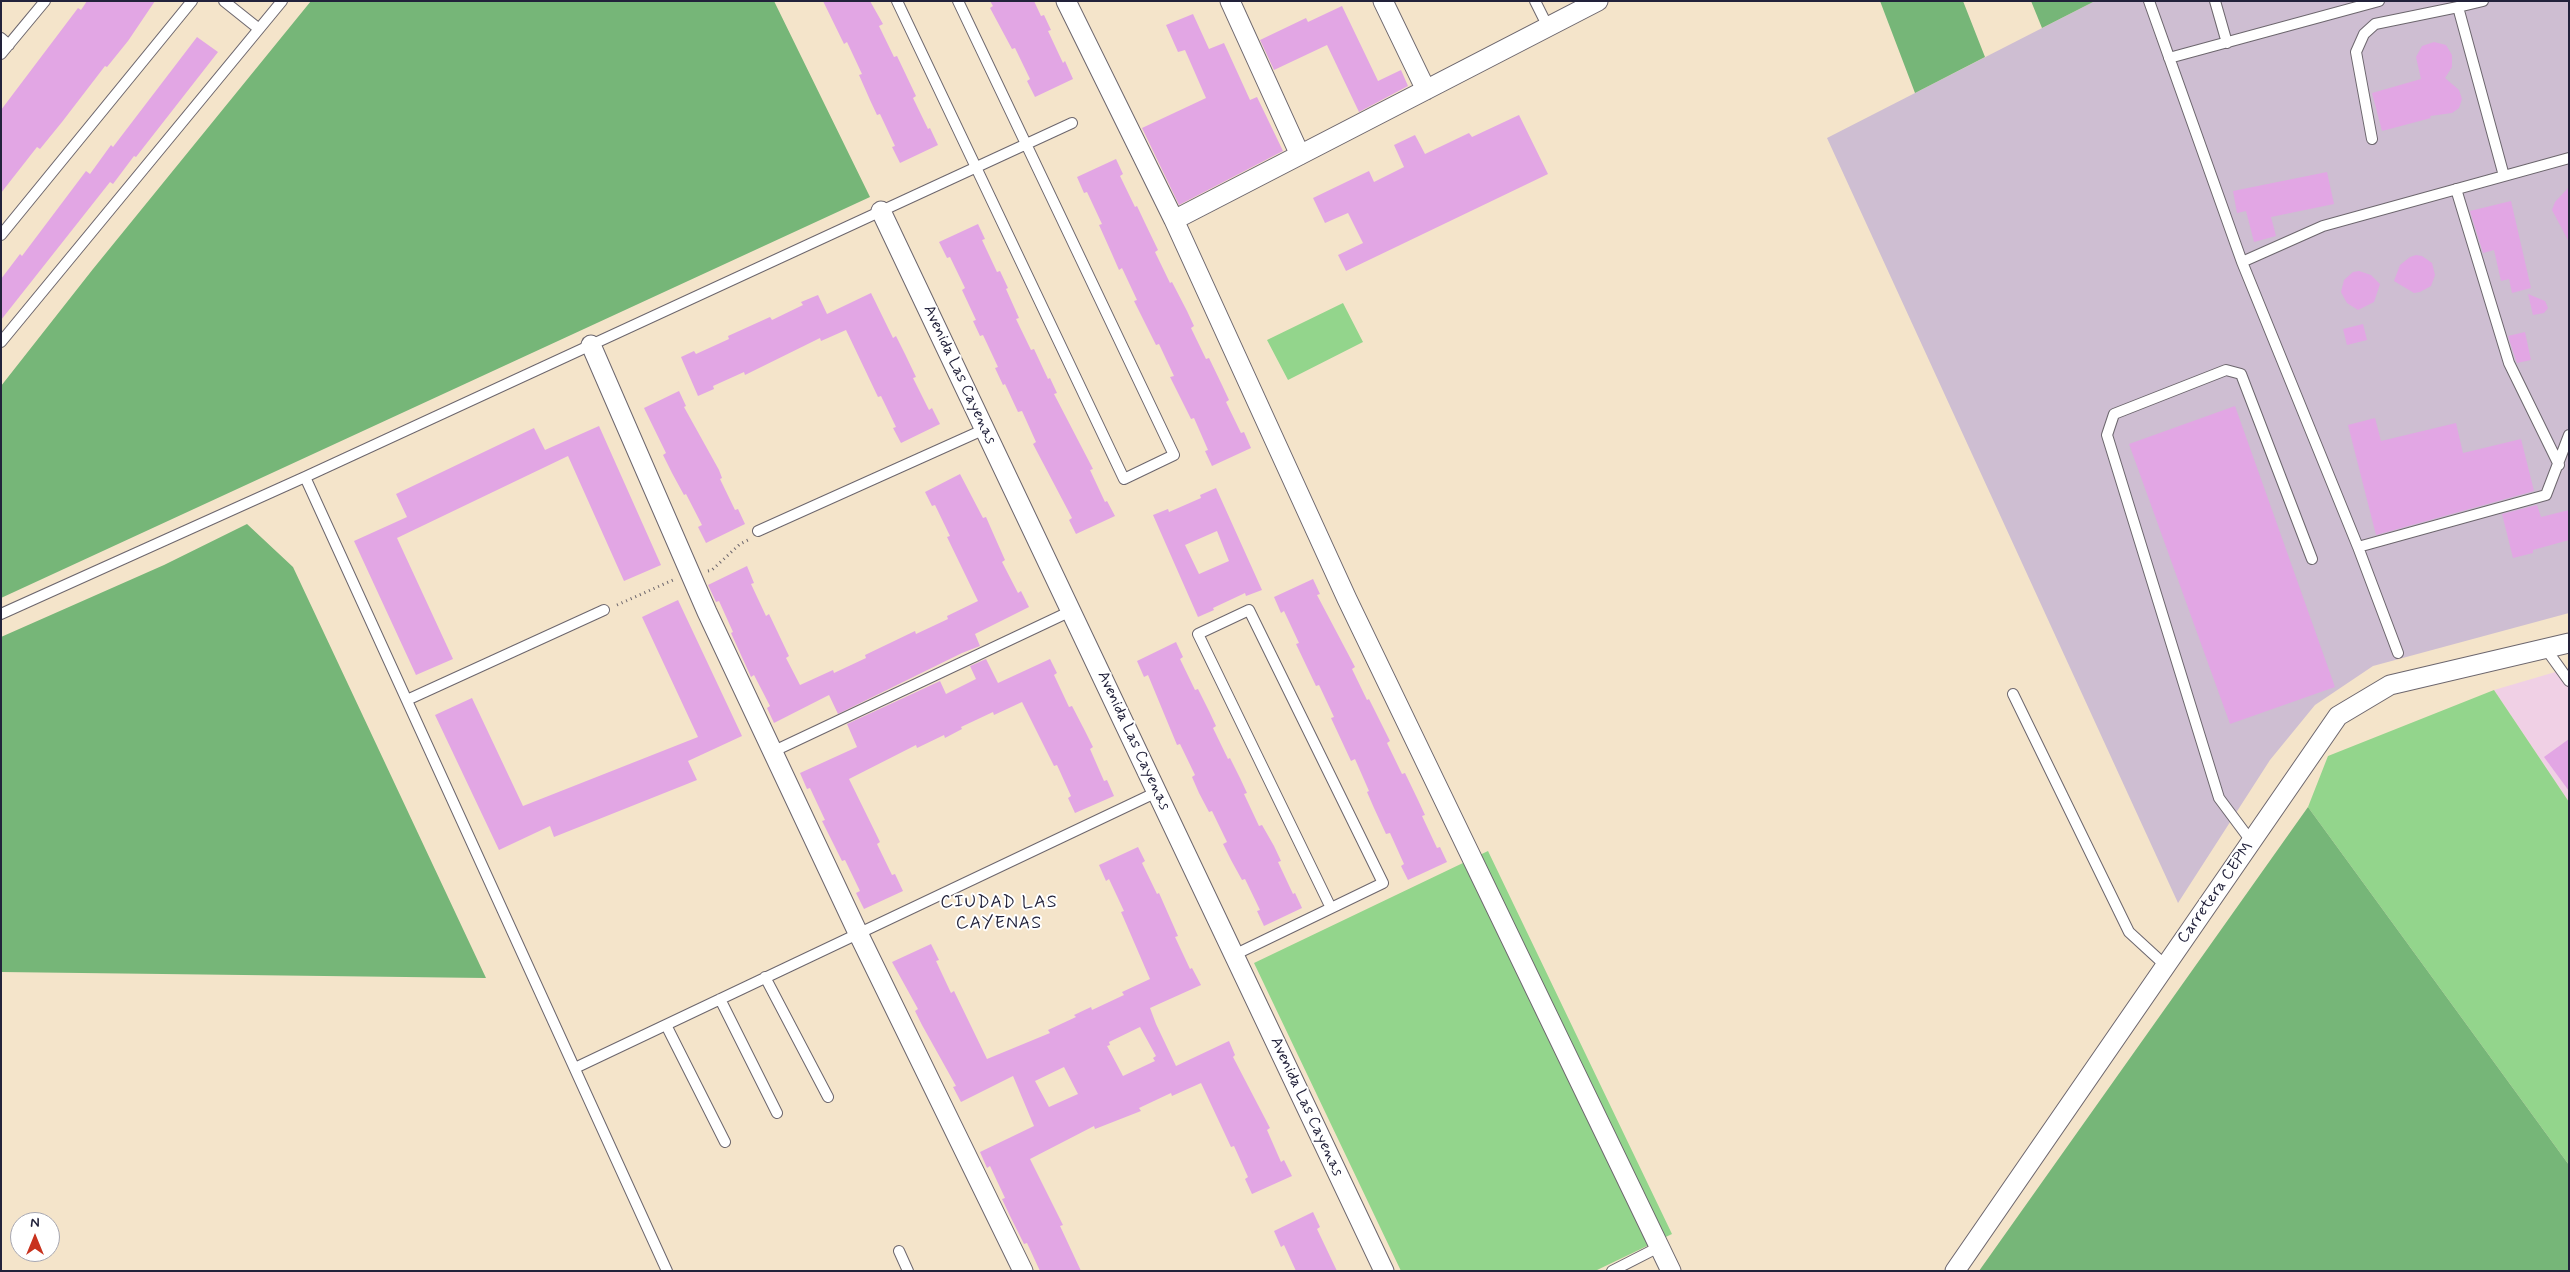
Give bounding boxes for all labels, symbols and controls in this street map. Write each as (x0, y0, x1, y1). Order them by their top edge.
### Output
street label: Avenida Las Cayenas (918, 302, 1000, 448)
street label: Avenida Las Cayenas (1092, 668, 1174, 814)
street label: Carretera CEPM (2174, 838, 2258, 948)
district label: CIUDAD LAS CAYENAS (939, 892, 1059, 934)
street label: Avenida Las Cayenas (1265, 1034, 1347, 1180)
north arrow (10, 1212, 60, 1262)
text: N (30, 1214, 40, 1232)

